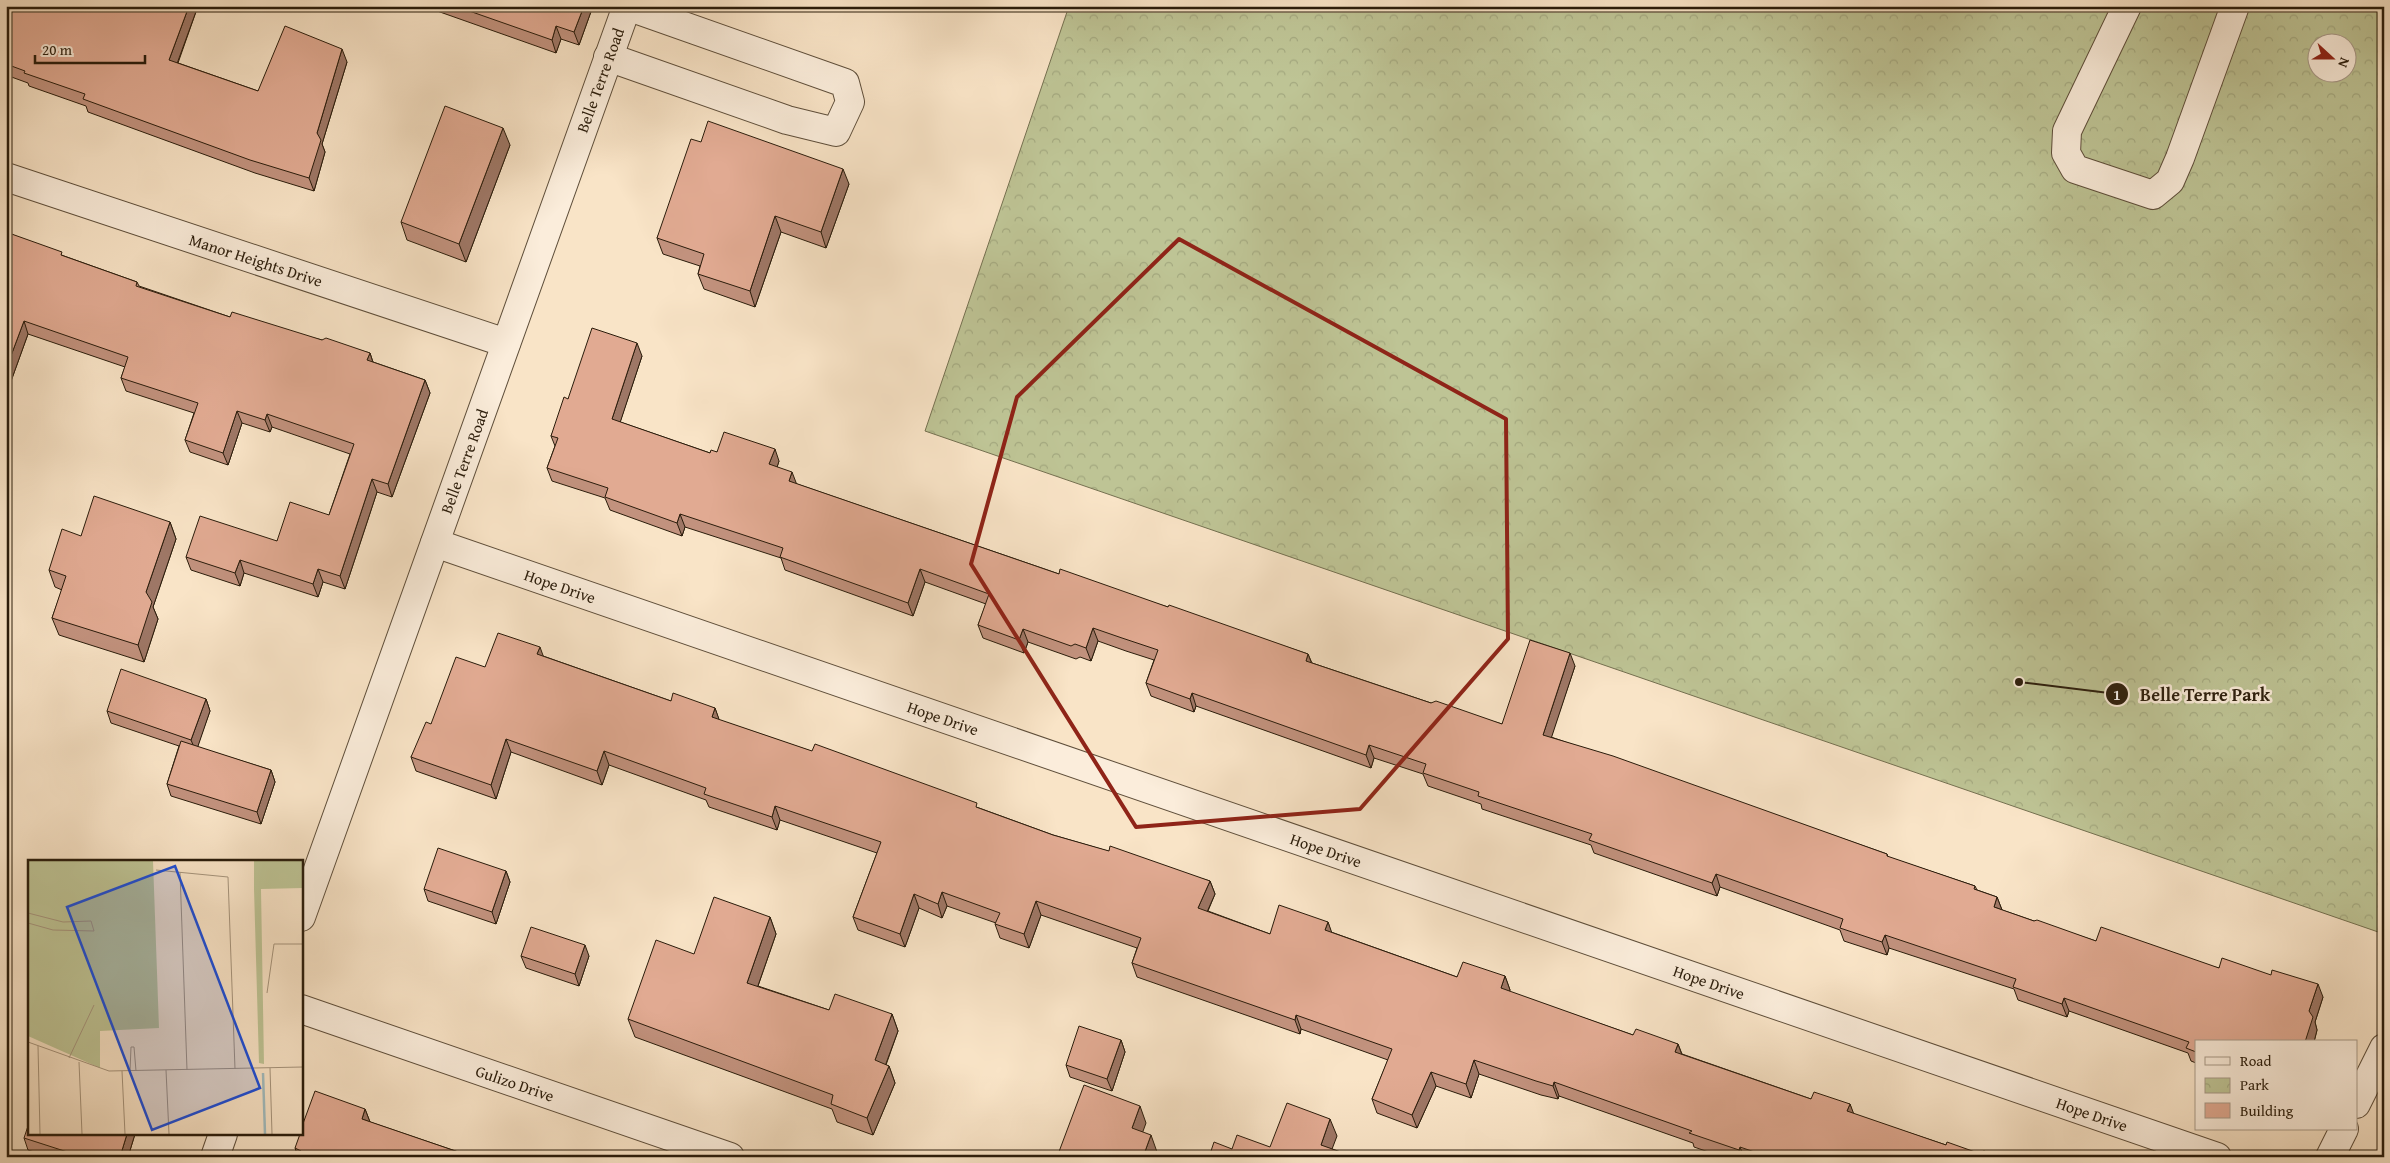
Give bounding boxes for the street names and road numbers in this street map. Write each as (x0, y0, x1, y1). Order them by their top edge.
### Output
street label: Belle Terre Road (570, 24, 630, 136)
street label: Manor Heights Drive (186, 227, 326, 293)
street label: Belle Terre Road (434, 405, 494, 517)
street label: Hope Drive (521, 563, 599, 609)
street label: Hope Drive (904, 695, 982, 741)
street label: Hope Drive (1287, 827, 1365, 873)
street label: Hope Drive (1670, 959, 1748, 1005)
street label: Gulizo Drive (472, 1058, 558, 1108)
street label: Hope Drive (2053, 1091, 2131, 1137)

